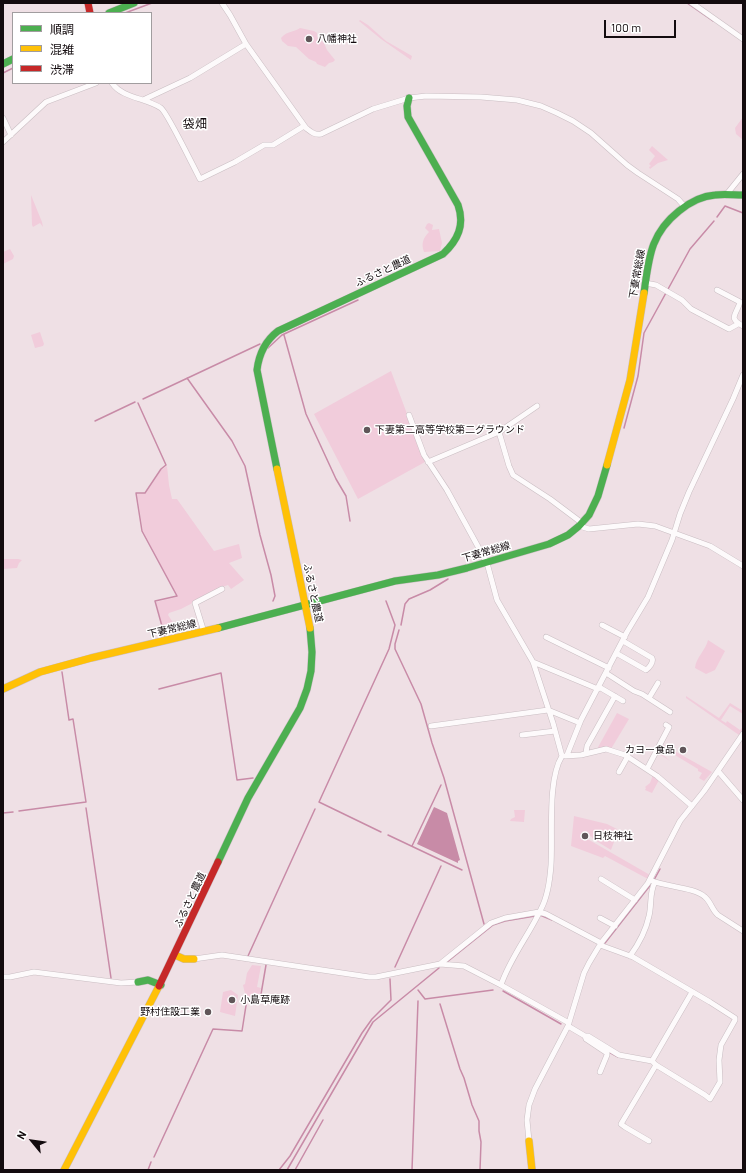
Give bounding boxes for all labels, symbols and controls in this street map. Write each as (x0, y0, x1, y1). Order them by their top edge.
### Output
legend (12, 12, 152, 84)
scale bar (606, 12, 678, 38)
text: 100 m (611, 20, 641, 34)
text: 順調 (50, 22, 74, 36)
place label: 八幡神社 (317, 33, 357, 45)
marker: 八幡神社 (304, 34, 314, 44)
text: 混雑 (50, 42, 74, 56)
text: 渋滞 (50, 62, 74, 76)
district label: 袋畑 (183, 117, 207, 131)
street label: 下妻常総線 (627, 248, 647, 300)
street label: ふるさと農道 (353, 253, 413, 289)
place label: 下妻第二高等学校第二グラウンド (375, 424, 525, 436)
marker: 下妻第二高等学校第二グラウンド (362, 425, 372, 435)
street label: 下妻常総線 (460, 539, 512, 565)
street label: ふるさと農道 (301, 562, 325, 624)
street label: 下妻常総線 (146, 618, 198, 640)
place label: カヨー食品 (625, 744, 675, 756)
marker: カヨー食品 (678, 745, 688, 755)
place label: 日枝神社 (593, 830, 633, 842)
marker: 日枝神社 (580, 831, 590, 841)
street label: ふるさと農道 (172, 870, 208, 930)
place label: 小島草庵跡 (240, 994, 290, 1006)
marker: 小島草庵跡 (227, 995, 237, 1005)
place label: 野村住設工業 (140, 1006, 200, 1018)
marker: 野村住設工業 (203, 1007, 213, 1017)
north arrow (12, 1121, 52, 1161)
text: N (14, 1129, 29, 1141)

